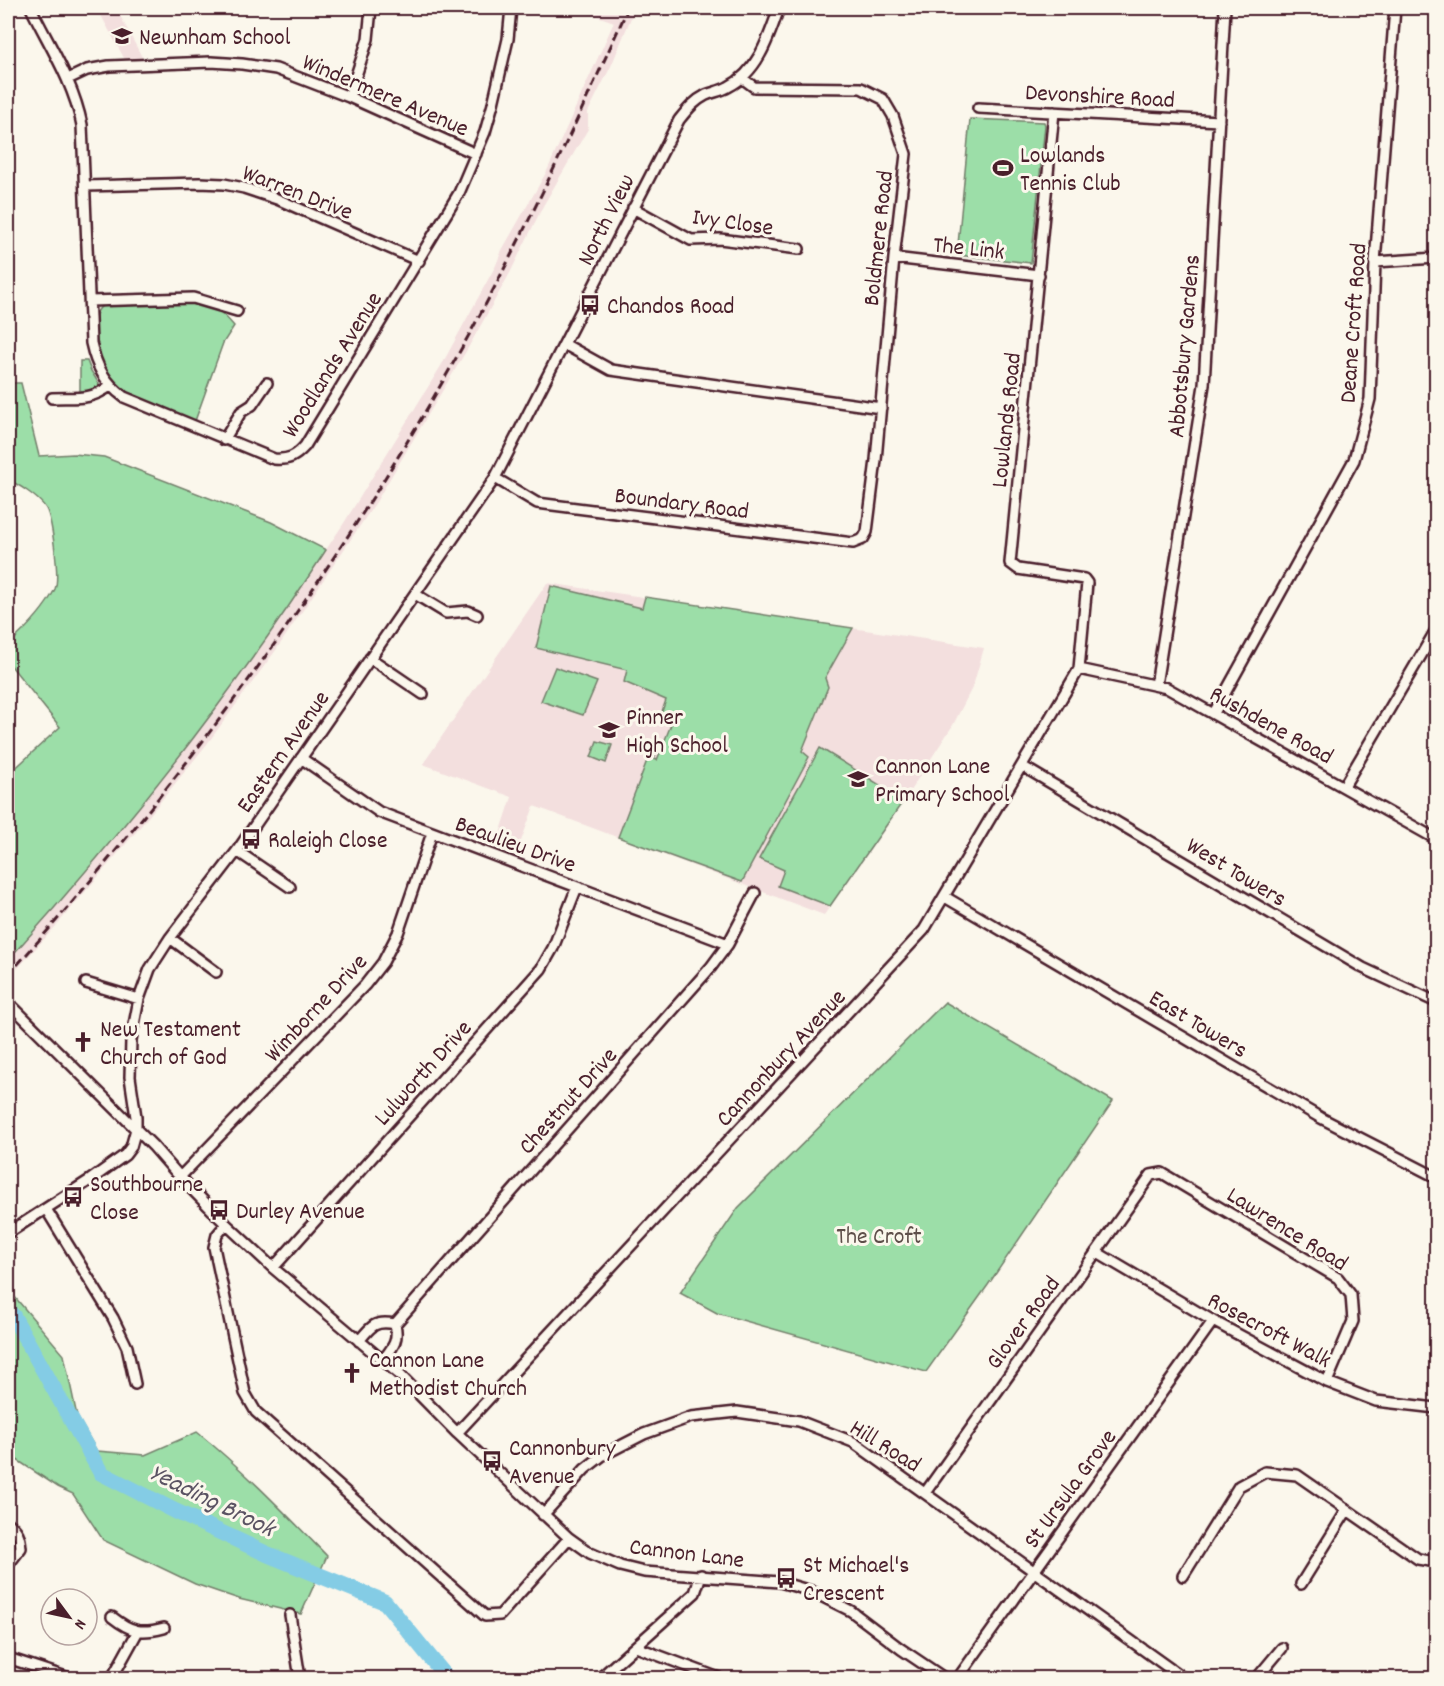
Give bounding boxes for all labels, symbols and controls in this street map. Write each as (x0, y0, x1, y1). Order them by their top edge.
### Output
place label: Newnham School (139, 22, 291, 56)
school or university icon: Newnham School (110, 24, 134, 48)
street label: Windermere Avenue (296, 46, 473, 147)
street label: Devonshire Road (1024, 77, 1176, 119)
place label: Lowlands Tennis Club (1020, 140, 1121, 202)
sports icon: Lowlands Tennis Club (991, 156, 1015, 180)
street label: Warren Drive (237, 157, 357, 230)
street label: North View (570, 169, 645, 272)
street label: Boldmere Road (856, 169, 904, 308)
street label: Ivy Close (690, 201, 775, 246)
street label: The Link (931, 229, 1006, 271)
street label: Deane Croft Road (1332, 242, 1378, 404)
street label: Abbotsbury Gardens (1161, 253, 1211, 439)
street label: Woodlands Avenue (275, 286, 392, 445)
place label: Chandos Road (607, 291, 735, 325)
bus stop icon: Chandos Road (578, 293, 602, 317)
street label: Lowlands Road (984, 351, 1032, 490)
street label: Boundary Road (613, 480, 751, 530)
street label: Rushdene Road (1202, 679, 1339, 775)
street label: Eastern Avenue (230, 684, 339, 821)
place label: Pinner High School (626, 702, 728, 764)
school or university icon: Pinner High School (597, 718, 621, 742)
place label: Cannon Lane Primary School (875, 751, 1010, 813)
school or university icon: Cannon Lane Primary School (846, 767, 870, 791)
street label: Beaulieu Drive (450, 808, 580, 883)
place label: Raleigh Close (268, 825, 388, 859)
bus stop icon: Raleigh Close (239, 827, 263, 851)
street label: West Towers (1179, 830, 1292, 917)
street label: Wimborne Drive (258, 947, 377, 1071)
street label: Cannonbury Avenue (709, 983, 855, 1136)
street label: East Towers (1142, 983, 1253, 1068)
street label: Lulworth Drive (367, 1013, 481, 1135)
place label: New Testament Church of God (100, 1014, 241, 1076)
church icon: New Testament Church of God (71, 1030, 95, 1054)
street label: Chestnut Drive (512, 1041, 627, 1163)
place label: Southbourne Close (90, 1169, 203, 1231)
street label: Lawrence Road (1219, 1180, 1354, 1281)
bus stop icon: Southbourne Close (61, 1185, 85, 1209)
place label: Durley Avenue (236, 1196, 365, 1230)
bus stop icon: Durley Avenue (207, 1198, 231, 1222)
park label: The Croft (836, 1221, 922, 1255)
street label: Glover Road (979, 1270, 1070, 1378)
street label: Rosecroft Walk (1201, 1285, 1336, 1379)
place label: Cannon Lane Methodist Church (369, 1345, 527, 1407)
church icon: Cannon Lane Methodist Church (340, 1361, 364, 1385)
street label: Hill Road (842, 1412, 927, 1483)
street label: St Ursula Grove (1016, 1423, 1126, 1557)
place label: Cannonbury Avenue (509, 1433, 617, 1495)
bus stop icon: Cannonbury Avenue (480, 1449, 504, 1473)
water label: Yeading Brook (143, 1456, 282, 1549)
street label: Cannon Lane (627, 1531, 746, 1579)
place label: St Michael's Crescent (803, 1550, 909, 1612)
bus stop icon: St Michael's Crescent (774, 1566, 798, 1590)
north arrow (39, 1587, 99, 1647)
text: N (68, 1614, 91, 1633)

